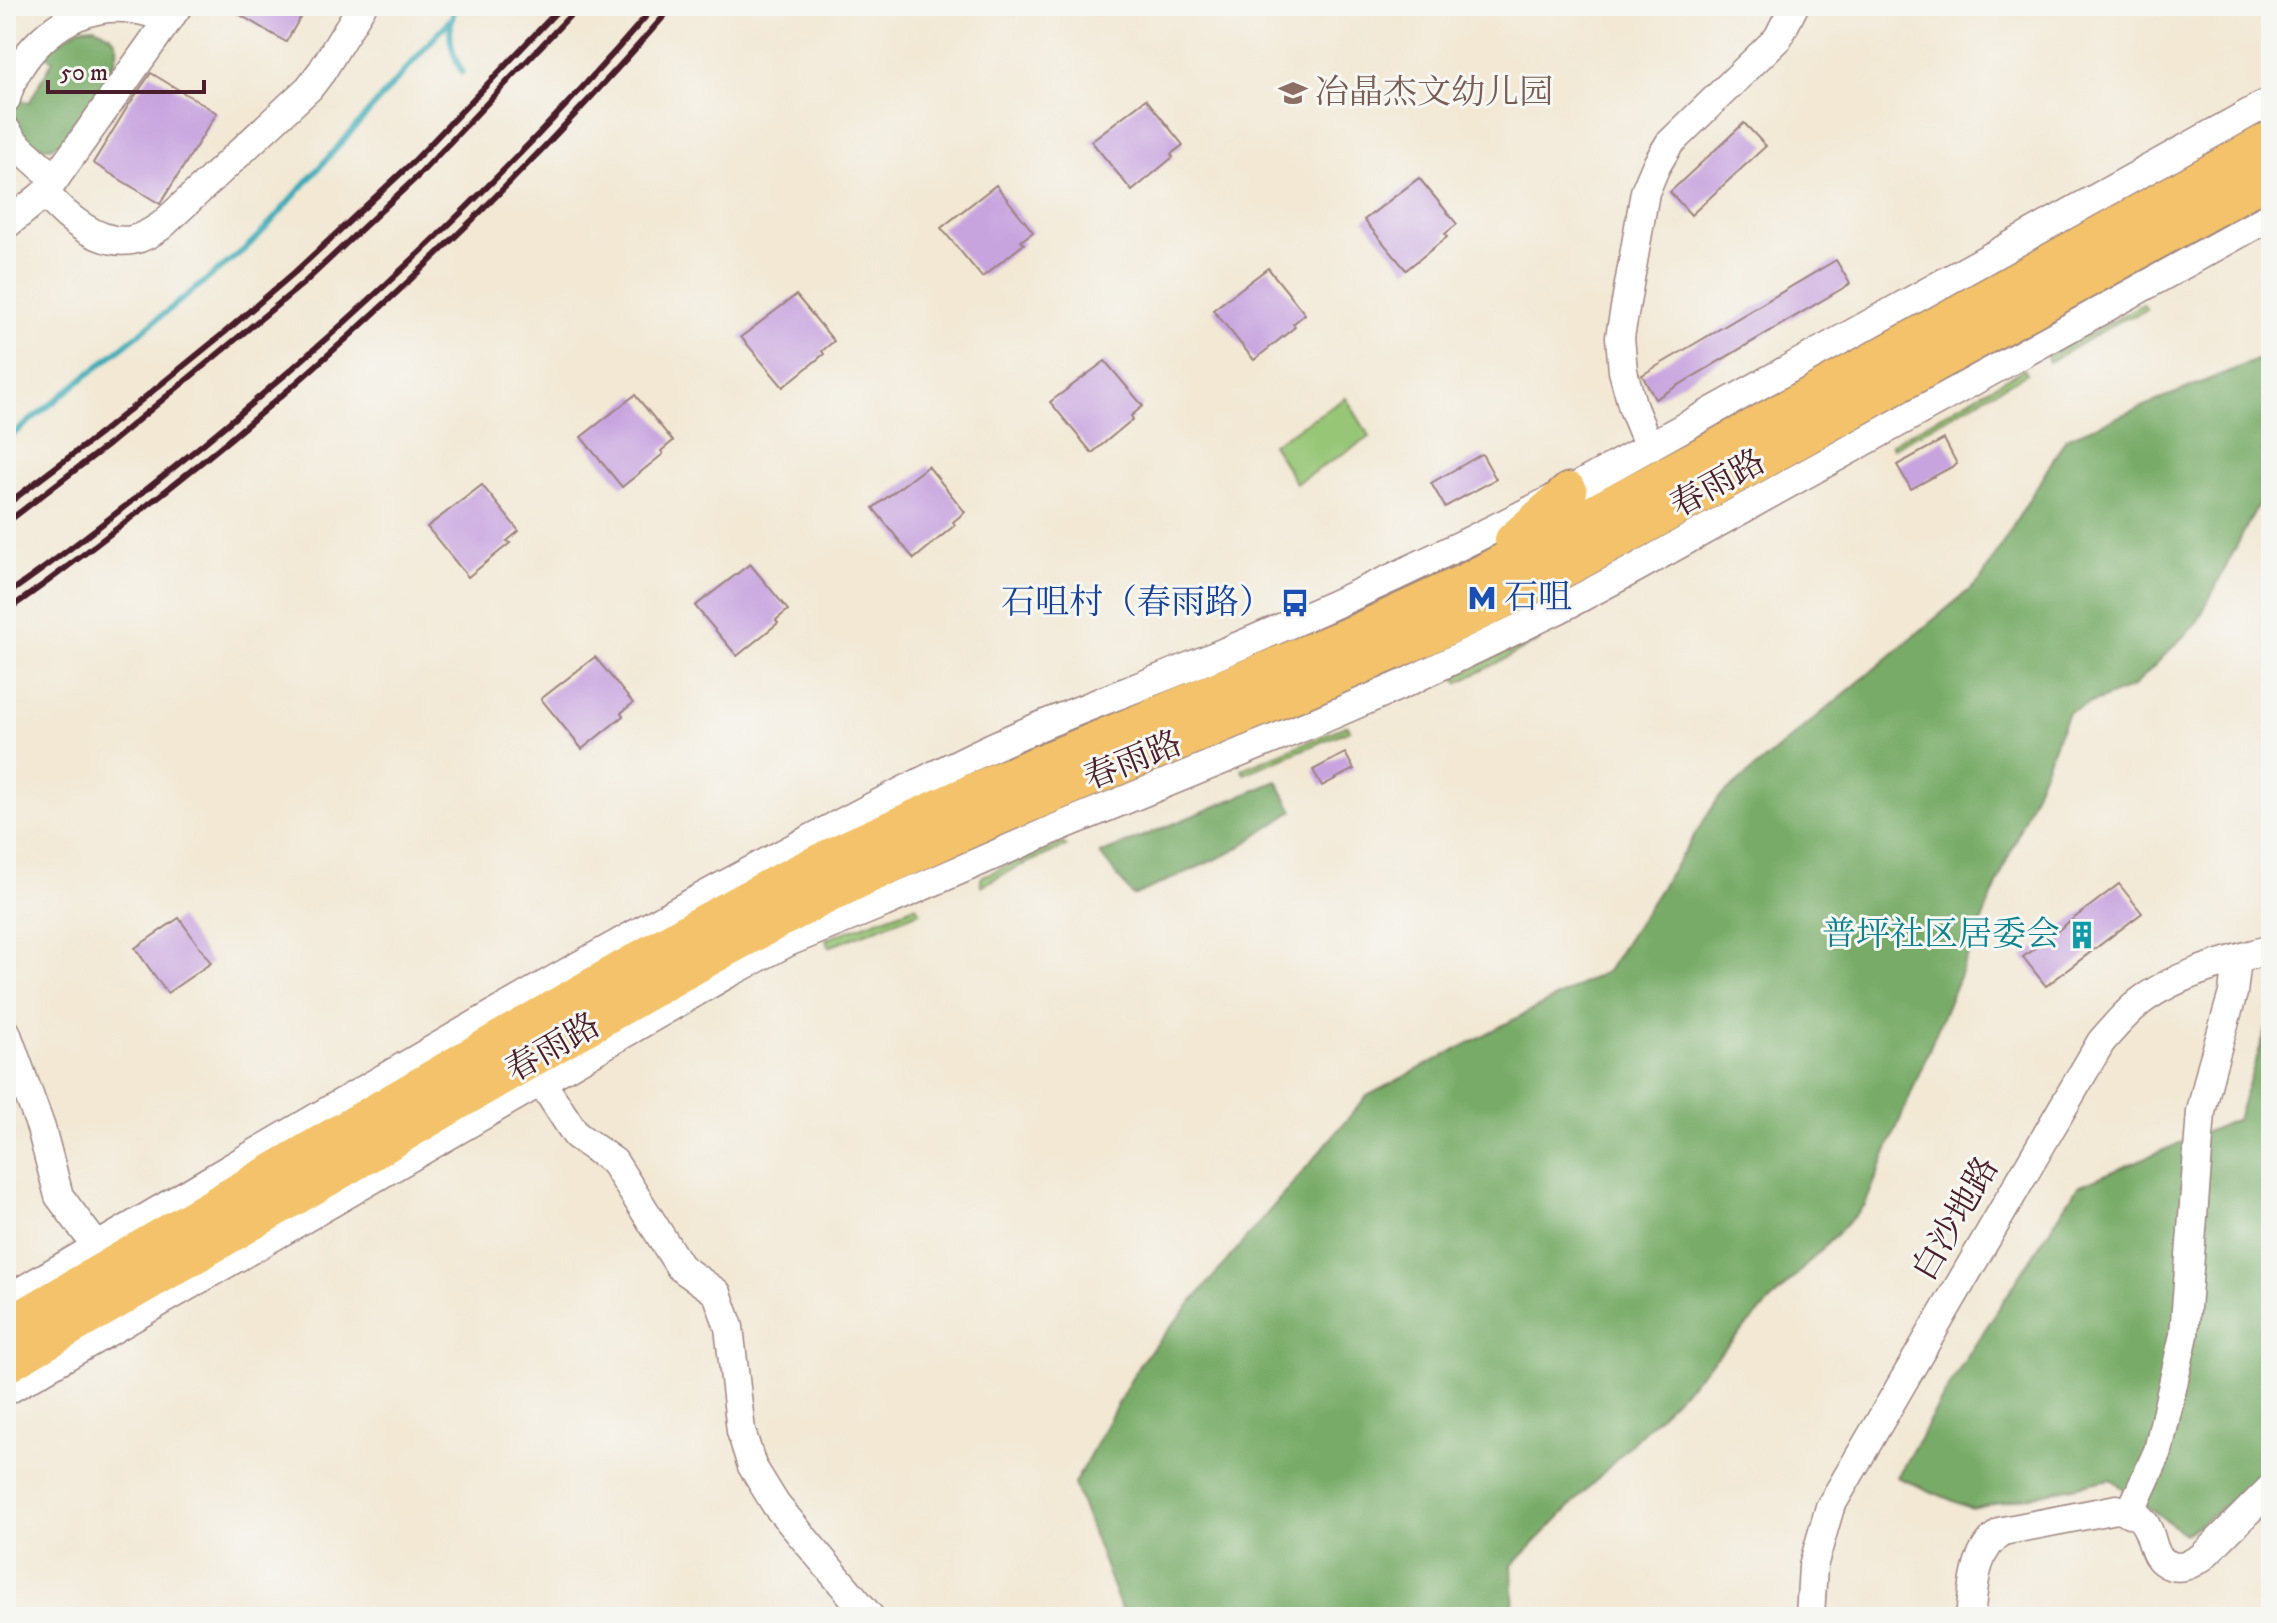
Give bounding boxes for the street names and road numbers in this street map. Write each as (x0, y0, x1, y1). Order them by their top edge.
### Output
street label: 春雨路 (1663, 441, 1773, 527)
street label: 春雨路 (1078, 722, 1188, 800)
street label: 春雨路 (498, 1004, 608, 1092)
street label: 白沙地路 (1904, 1150, 2008, 1288)

